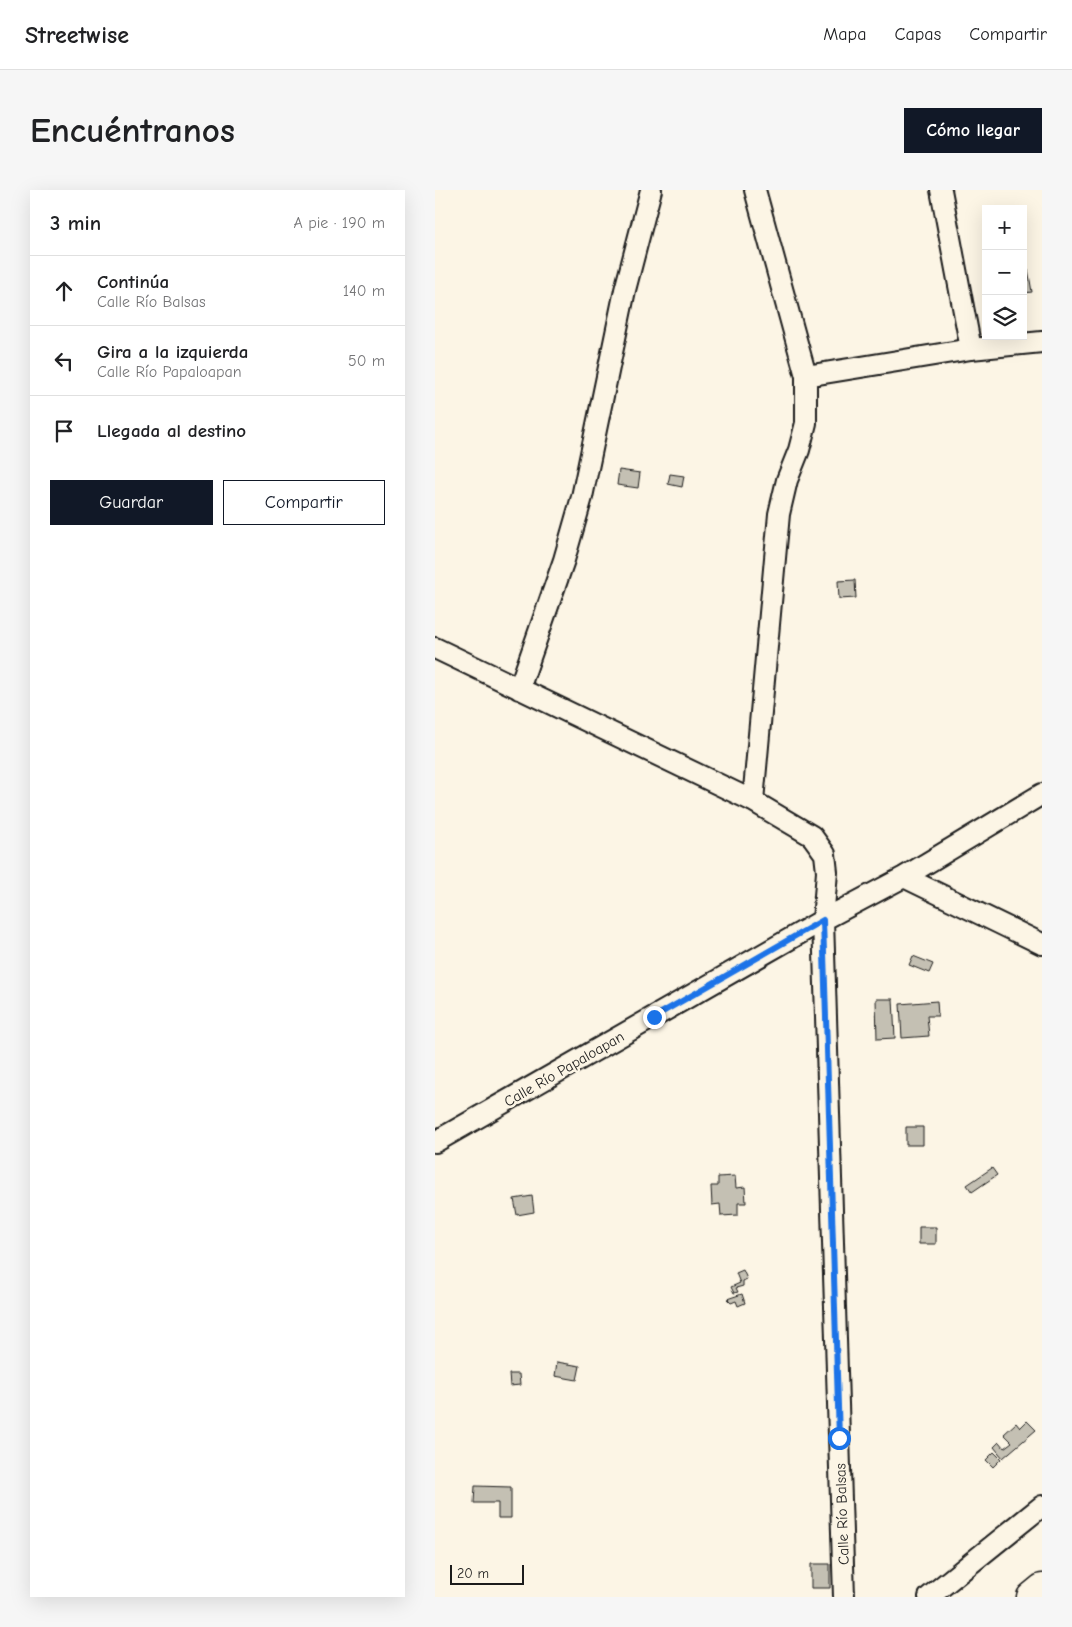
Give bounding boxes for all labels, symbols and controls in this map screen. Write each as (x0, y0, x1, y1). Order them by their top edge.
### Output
text: Streetwise (25, 21, 129, 49)
text: Mapa (823, 24, 866, 45)
text: Capas (894, 24, 941, 45)
text: Compartir (969, 24, 1047, 45)
button: Cómo llegar (904, 108, 1042, 153)
text: Encuéntranos (30, 110, 235, 151)
map controls (982, 205, 1027, 340)
button: + (982, 205, 1027, 250)
text: 3 min (50, 211, 101, 235)
text: A pie · 190 m (294, 214, 385, 232)
button: − (982, 250, 1027, 295)
text: Continúa (97, 271, 169, 293)
icon: ahead (50, 277, 78, 305)
text: 140 m (343, 282, 385, 300)
text: Calle Río Balsas (97, 293, 206, 311)
button: layers (982, 295, 1027, 340)
text: Gira a la izquierda (97, 341, 248, 363)
icon: left (50, 347, 78, 375)
text: 50 m (348, 352, 385, 370)
text: Calle Río Papaloapan (97, 363, 242, 381)
icon: arrive (50, 417, 78, 445)
text: Llegada al destino (97, 420, 246, 442)
button: Guardar (50, 480, 213, 525)
button: Compartir (223, 480, 385, 525)
route end (643, 1006, 666, 1029)
street label: Calle Río Papaloapan (501, 1027, 627, 1111)
route start (828, 1427, 851, 1450)
street label: Calle Río Balsas (831, 1463, 853, 1565)
scale bar (450, 1562, 524, 1585)
text: 20 m (457, 1565, 489, 1582)

